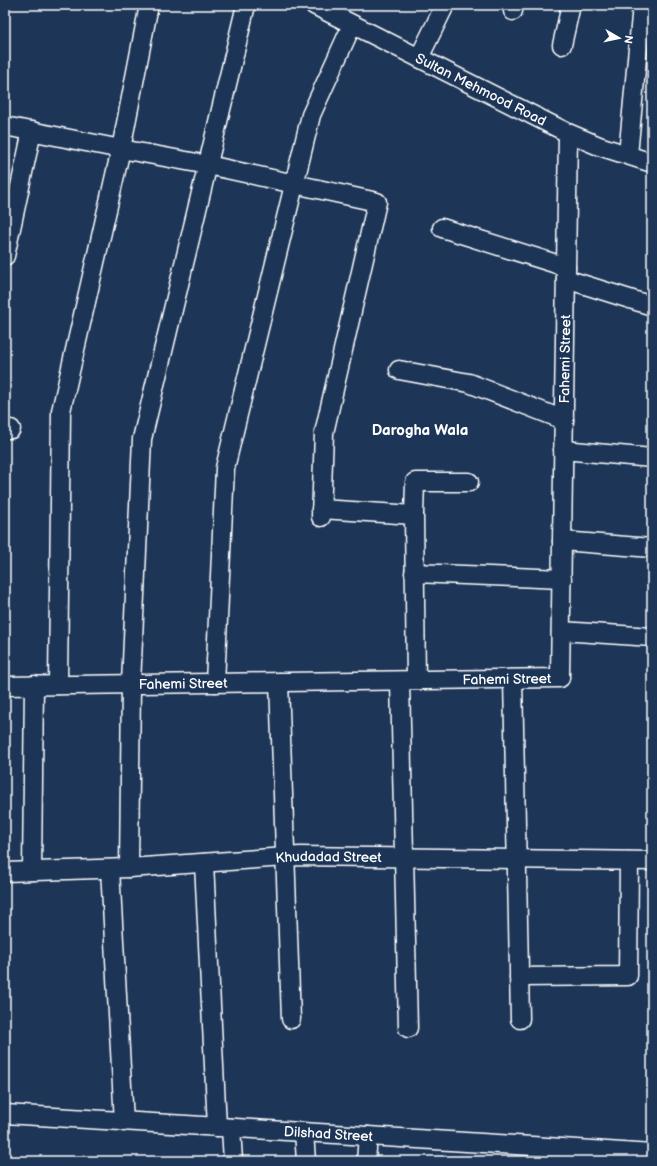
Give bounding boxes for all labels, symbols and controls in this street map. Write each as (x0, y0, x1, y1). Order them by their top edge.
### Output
north arrow (599, 18, 639, 58)
text: N (621, 34, 635, 45)
street label: Sultan Mehmood Road (413, 50, 549, 130)
street label: Fahemi Street (556, 314, 574, 404)
district label: Darogha Wala (372, 421, 468, 440)
street label: Fahemi Street (462, 670, 552, 688)
street label: Fahemi Street (138, 675, 228, 693)
street label: Khudadad Street (275, 848, 383, 867)
street label: Dilshad Street (283, 1123, 374, 1145)

